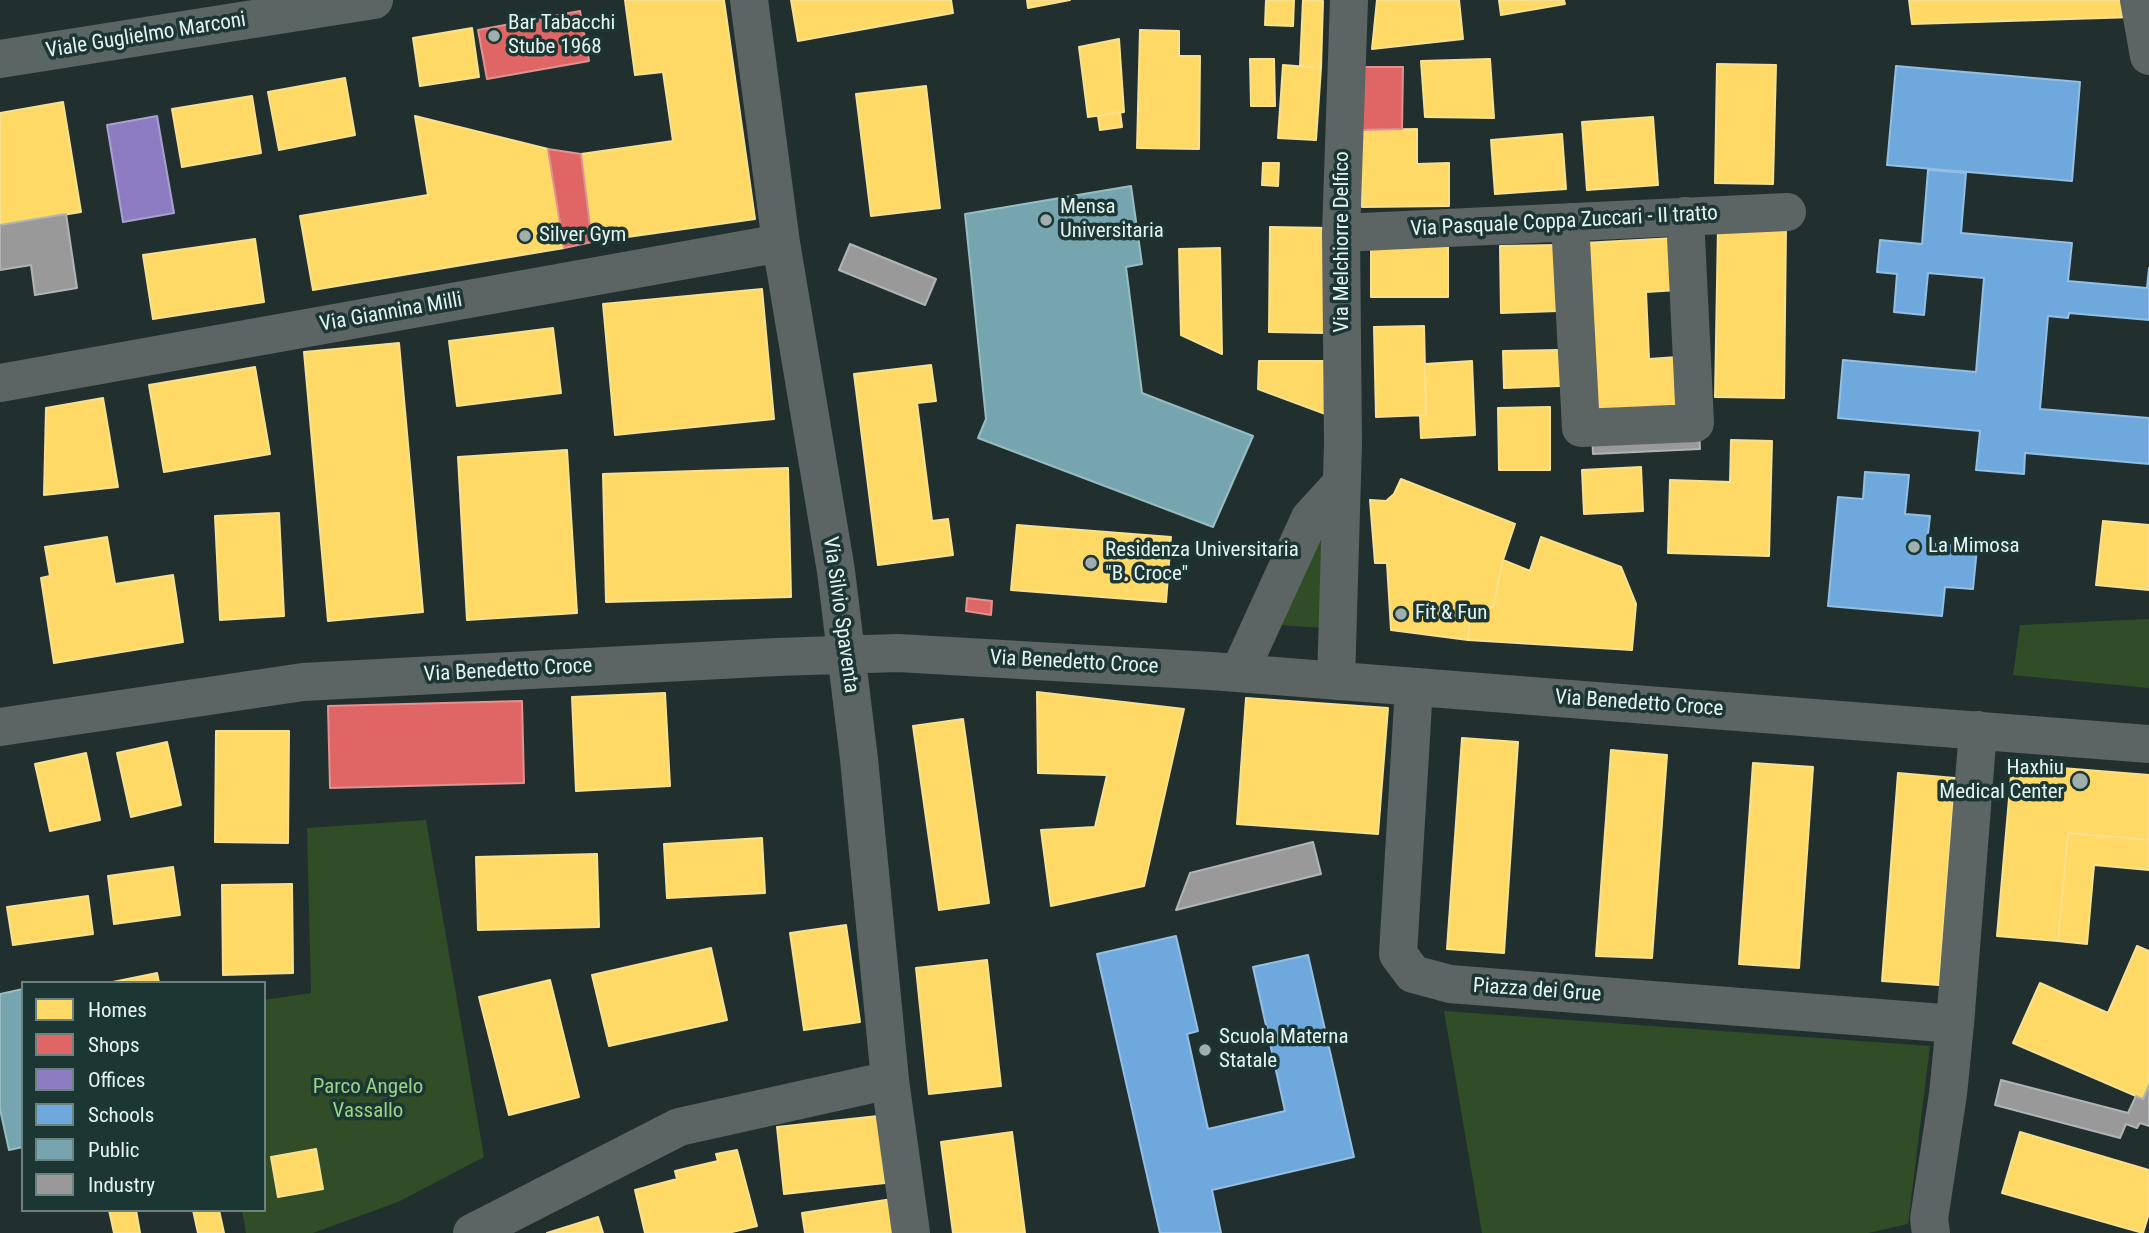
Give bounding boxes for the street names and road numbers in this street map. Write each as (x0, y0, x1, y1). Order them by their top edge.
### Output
street label: Viale Guglielmo Marconi (44, 8, 248, 64)
street label: Via Melchiorre Delfico (1330, 151, 1356, 333)
street label: Via Pasquale Coppa Zuccari - II tratto (1410, 201, 1718, 243)
street label: Via Giannina Milli (318, 288, 464, 338)
street label: Via Silvio Spaventa (817, 535, 863, 695)
street label: Via Benedetto Croce (989, 646, 1159, 680)
street label: Via Benedetto Croce (423, 654, 593, 688)
street label: Via Benedetto Croce (1554, 686, 1724, 722)
street label: Piazza dei Grue (1472, 974, 1602, 1008)

